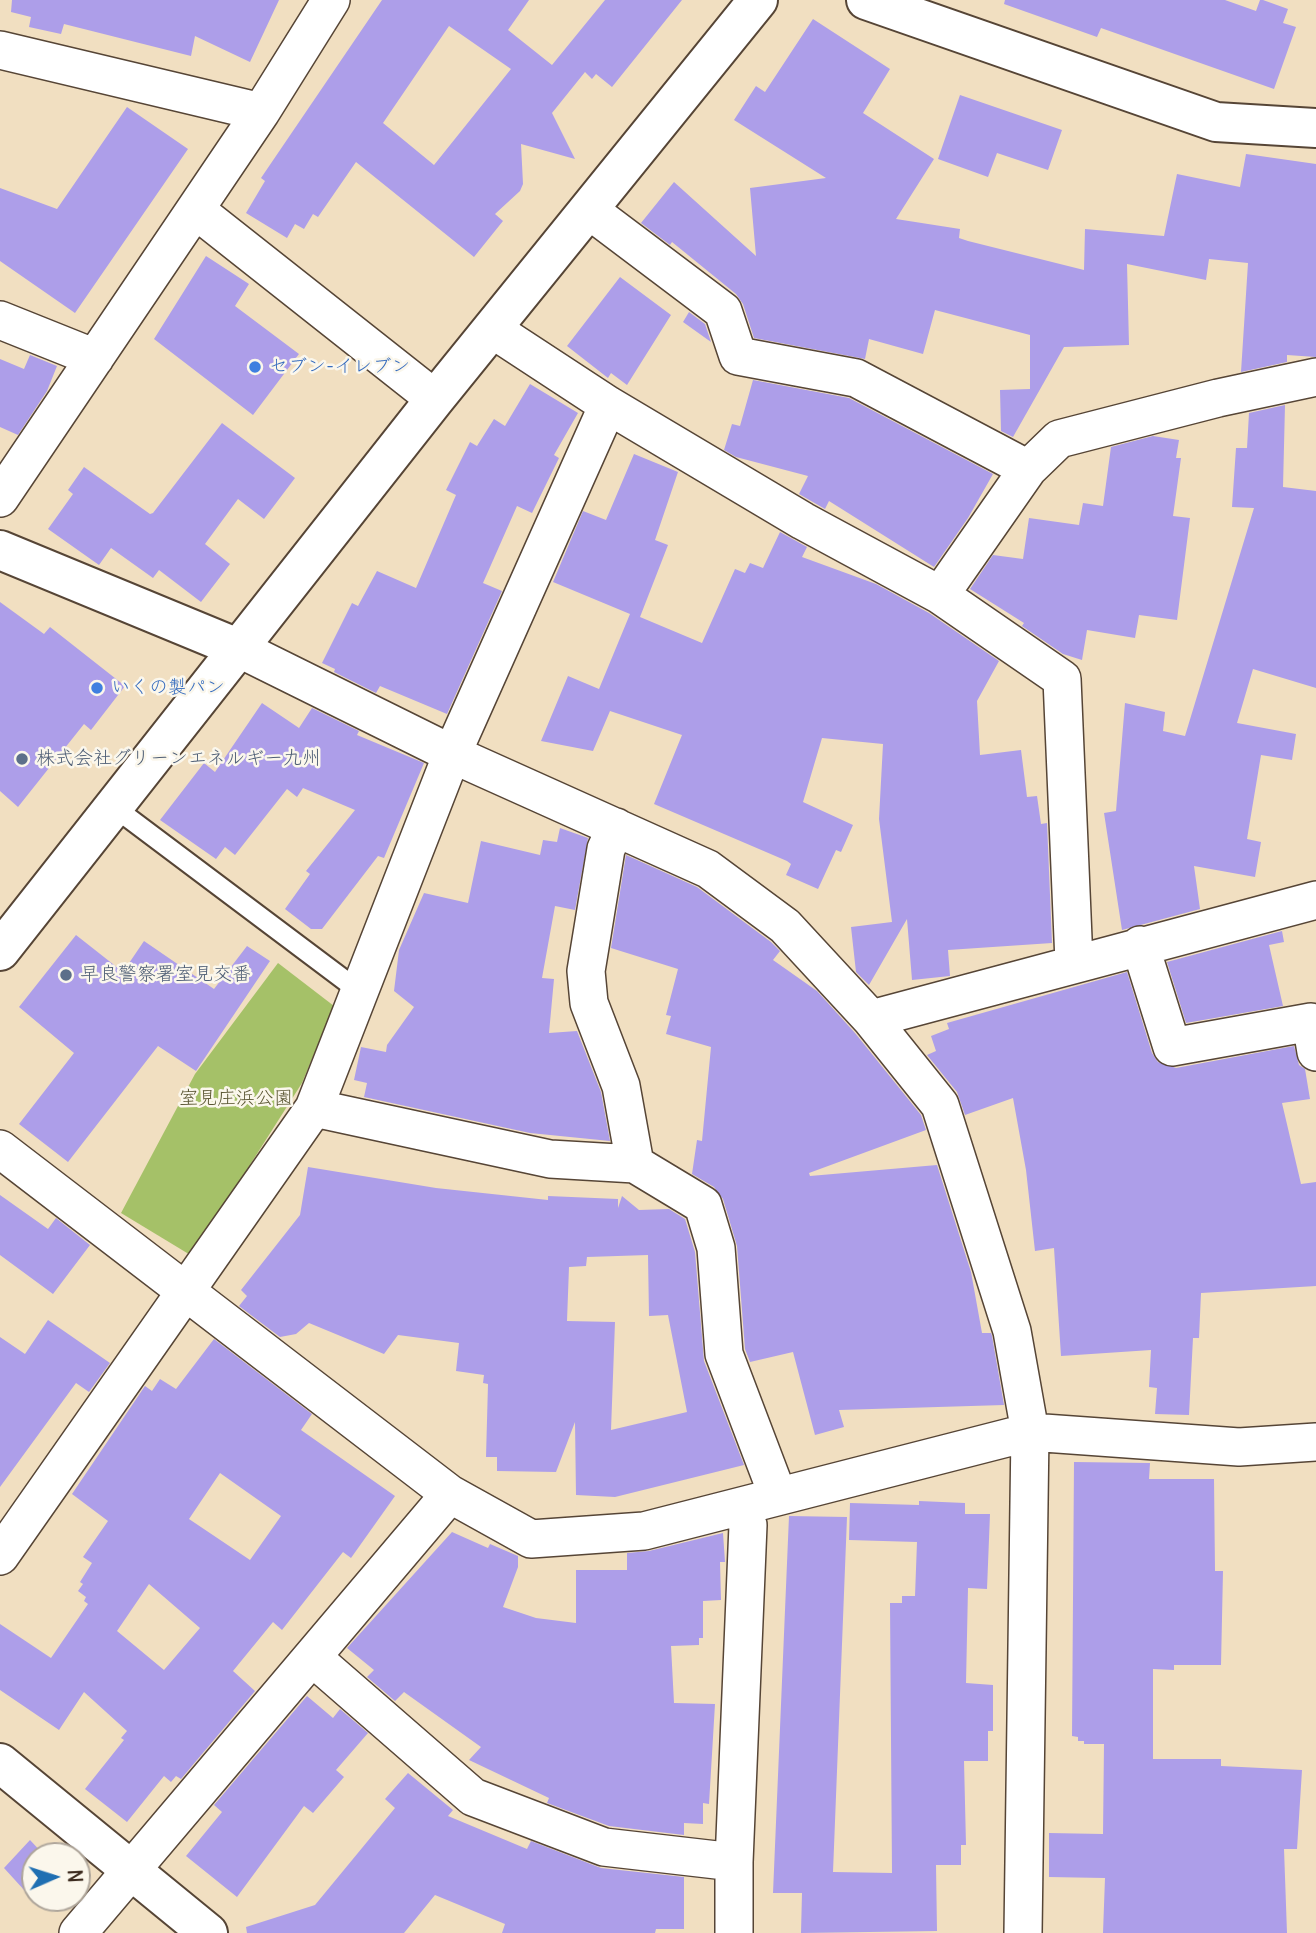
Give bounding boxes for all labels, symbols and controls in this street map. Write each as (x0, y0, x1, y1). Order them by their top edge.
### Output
place label: セブン-イレブン (269, 356, 410, 378)
marker: セブン-イレブン (247, 359, 263, 375)
place label: いくの製パン (111, 677, 225, 699)
marker: いくの製パン (89, 680, 105, 696)
place label: 株式会社グリーンエネルギー九州 (36, 748, 321, 770)
marker: 株式会社グリーンエネルギー九州 (14, 751, 30, 767)
place label: 早良警察署室見交番 (80, 964, 251, 986)
marker: 早良警察署室見交番 (58, 967, 74, 983)
park label: 室見庄浜公園 (179, 1088, 293, 1110)
north arrow (21, 1842, 91, 1912)
text: N (63, 1869, 87, 1883)

